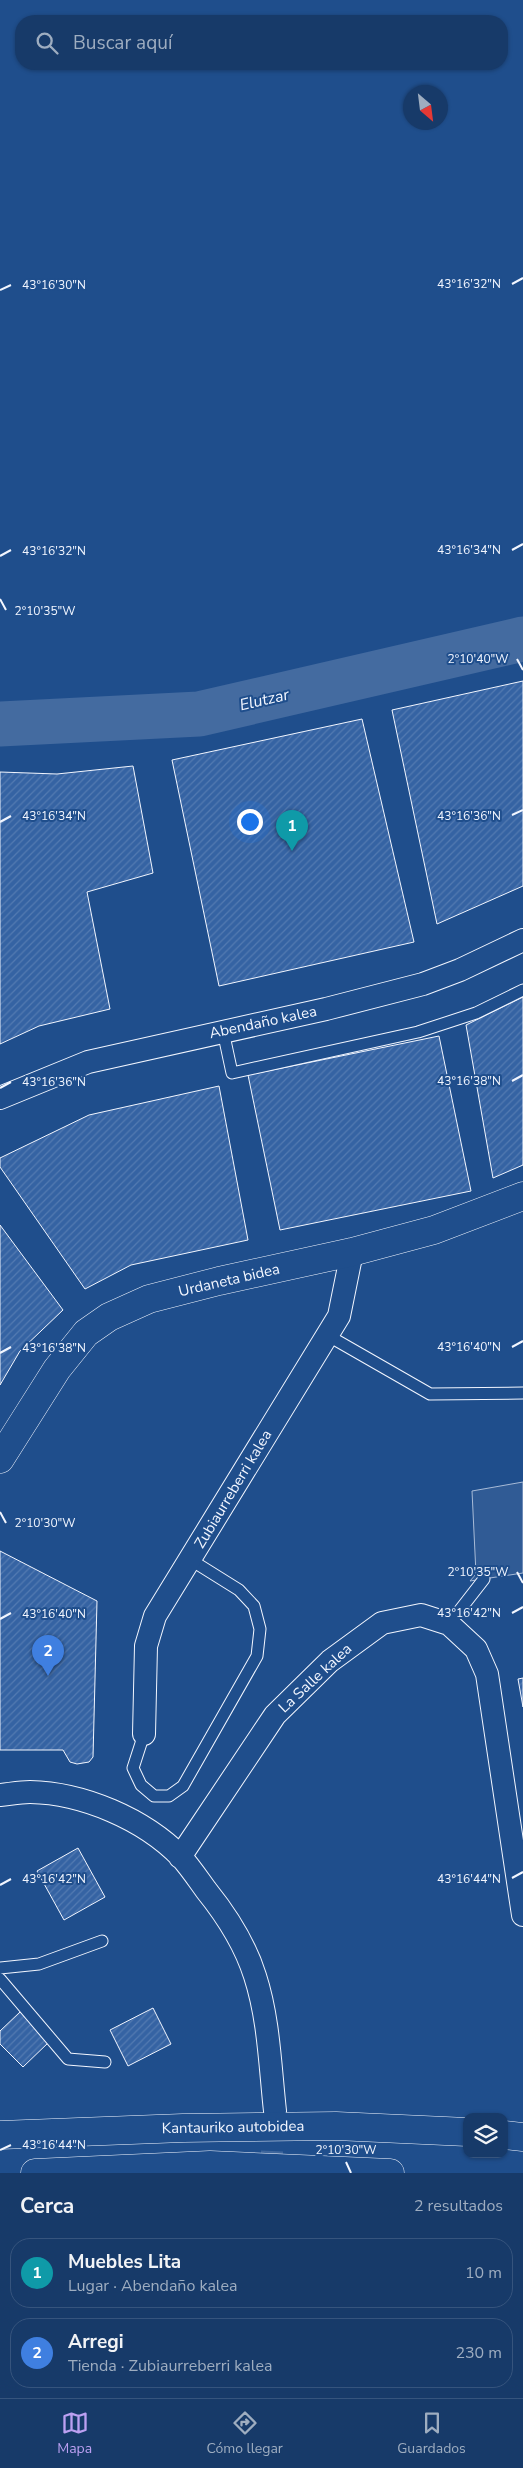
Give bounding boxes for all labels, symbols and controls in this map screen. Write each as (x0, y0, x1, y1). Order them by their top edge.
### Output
search box (15, 15, 508, 70)
icon: search (33, 29, 61, 57)
text: Buscar aquí (73, 30, 172, 56)
north arrow (403, 85, 448, 130)
text: 43°16'32"N (437, 276, 501, 292)
text: 43°16'30"N (22, 277, 86, 293)
text: 43°16'34"N (437, 542, 501, 558)
text: 43°16'32"N (22, 543, 86, 559)
text: 2°10'35"W (14, 603, 76, 619)
text: 2°10'40"W (447, 651, 509, 667)
water label: Elutzar (237, 683, 292, 716)
text: 43°16'34"N (22, 808, 86, 824)
text: 43°16'36"N (437, 808, 501, 824)
your location (237, 809, 263, 835)
pin: 1 (276, 810, 308, 851)
street label: Abendaño kalea (207, 1001, 319, 1043)
text: 43°16'38"N (437, 1073, 501, 1089)
text: 43°16'36"N (22, 1074, 86, 1090)
street label: Urdaneta bidea (176, 1259, 282, 1301)
text: 43°16'40"N (437, 1339, 501, 1355)
text: 43°16'38"N (22, 1340, 86, 1356)
street label: Zubiaurreberri kalea (190, 1426, 276, 1552)
text: 2°10'30"W (14, 1515, 76, 1531)
text: 2°10'35"W (447, 1564, 509, 1580)
text: 43°16'42"N (437, 1605, 501, 1621)
text: 43°16'40"N (22, 1606, 86, 1622)
pin: 2 (32, 1635, 64, 1676)
street label: La Salle kalea (274, 1639, 356, 1717)
text: 43°16'42"N (22, 1871, 86, 1887)
text: 43°16'44"N (437, 1871, 501, 1887)
map controls (463, 2113, 508, 2158)
button: layers (463, 2113, 508, 2158)
street label: Kantauriko autobidea (162, 2116, 304, 2138)
text: 43°16'44"N (22, 2137, 86, 2153)
text: 2°10'30"W (315, 2142, 377, 2158)
text: Cerca (20, 2192, 74, 2220)
text: 2 resultados (414, 2195, 503, 2217)
text: Muebles Lita (68, 2249, 181, 2275)
text: 1 (32, 2262, 42, 2284)
text: 10 m (465, 2262, 502, 2284)
text: Lugar · Abendaño kalea (68, 2275, 238, 2297)
text: Arregi (68, 2329, 124, 2355)
text: 2 (32, 2342, 42, 2364)
text: 230 m (455, 2342, 502, 2364)
text: Tienda · Zubiaurreberri kalea (68, 2355, 272, 2377)
tab: Mapa (57, 2409, 92, 2458)
tab: Cómo llegar (206, 2409, 283, 2458)
tab: Guardados (397, 2409, 466, 2458)

